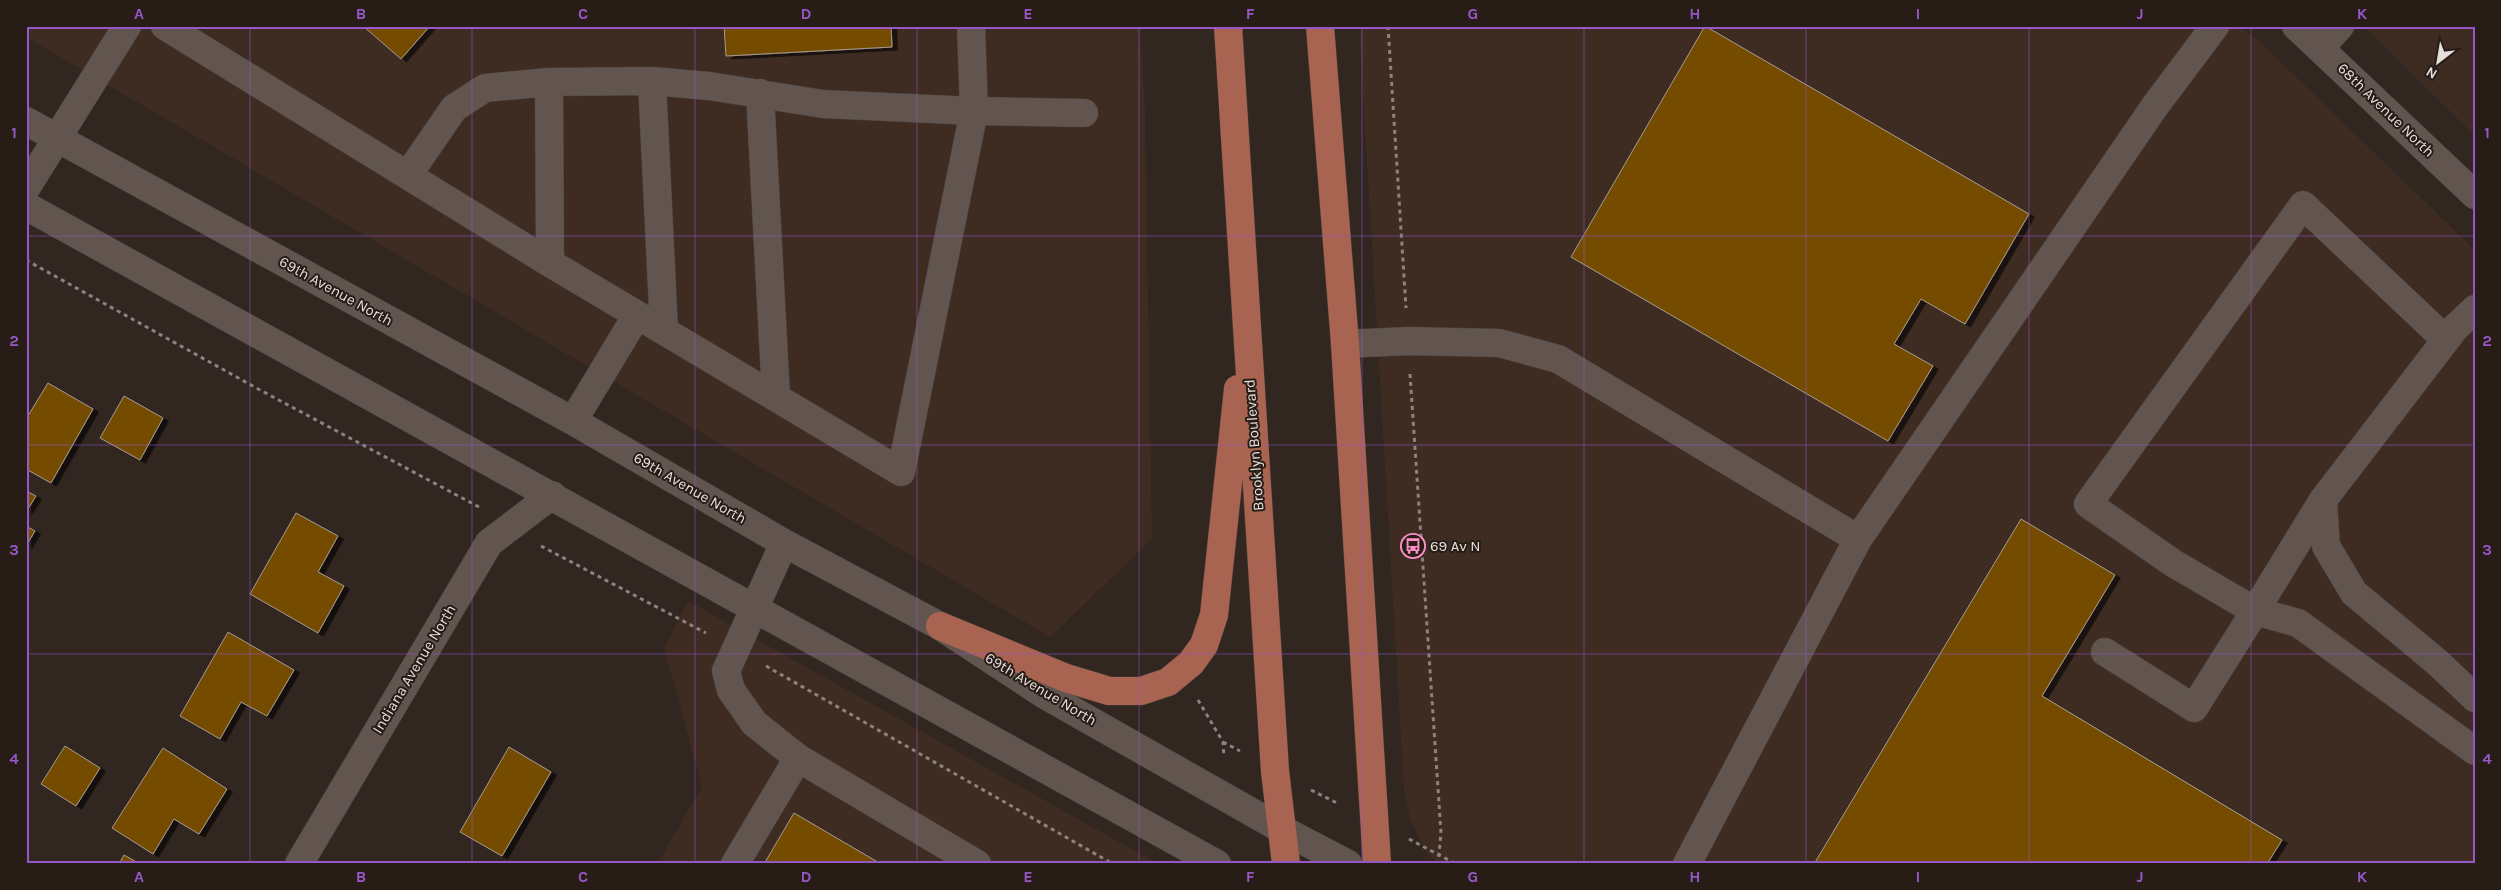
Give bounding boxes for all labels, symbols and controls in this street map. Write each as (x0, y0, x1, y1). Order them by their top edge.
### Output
text: A (134, 4, 144, 23)
text: B (356, 4, 366, 23)
text: C (578, 4, 588, 23)
text: D (801, 4, 812, 23)
text: E (1023, 4, 1033, 23)
text: F (1246, 4, 1255, 23)
text: G (1468, 4, 1478, 23)
text: H (1689, 4, 1701, 23)
text: I (1916, 4, 1920, 23)
text: J (2136, 4, 2144, 23)
text: K (2357, 4, 2368, 23)
north arrow (2414, 38, 2464, 88)
street label: 68th Avenue North (2334, 59, 2438, 161)
text: 1 (11, 123, 17, 142)
text: 1 (2484, 123, 2490, 142)
street label: 69th Avenue North (276, 252, 396, 330)
text: 2 (9, 331, 19, 350)
text: 2 (2482, 331, 2492, 350)
street label: Brooklyn Boulevard (1240, 379, 1268, 511)
street label: 69th Avenue North (630, 448, 750, 528)
bus stop icon: 69 Av N (1400, 533, 1426, 559)
place label: 69 Av N (1430, 537, 1481, 555)
text: 3 (9, 540, 19, 559)
text: 3 (2482, 540, 2492, 559)
street label: Indiana Avenue North (368, 601, 460, 737)
street label: 69th Avenue North (982, 649, 1100, 729)
text: 4 (9, 749, 19, 768)
text: 4 (2482, 749, 2492, 768)
text: A (134, 867, 144, 886)
text: B (356, 867, 366, 886)
text: C (578, 867, 588, 886)
text: D (801, 867, 812, 886)
text: E (1023, 867, 1033, 886)
text: F (1246, 867, 1255, 886)
text: G (1468, 867, 1478, 886)
text: H (1689, 867, 1701, 886)
text: I (1916, 867, 1920, 886)
text: J (2136, 867, 2144, 886)
text: K (2357, 867, 2368, 886)

